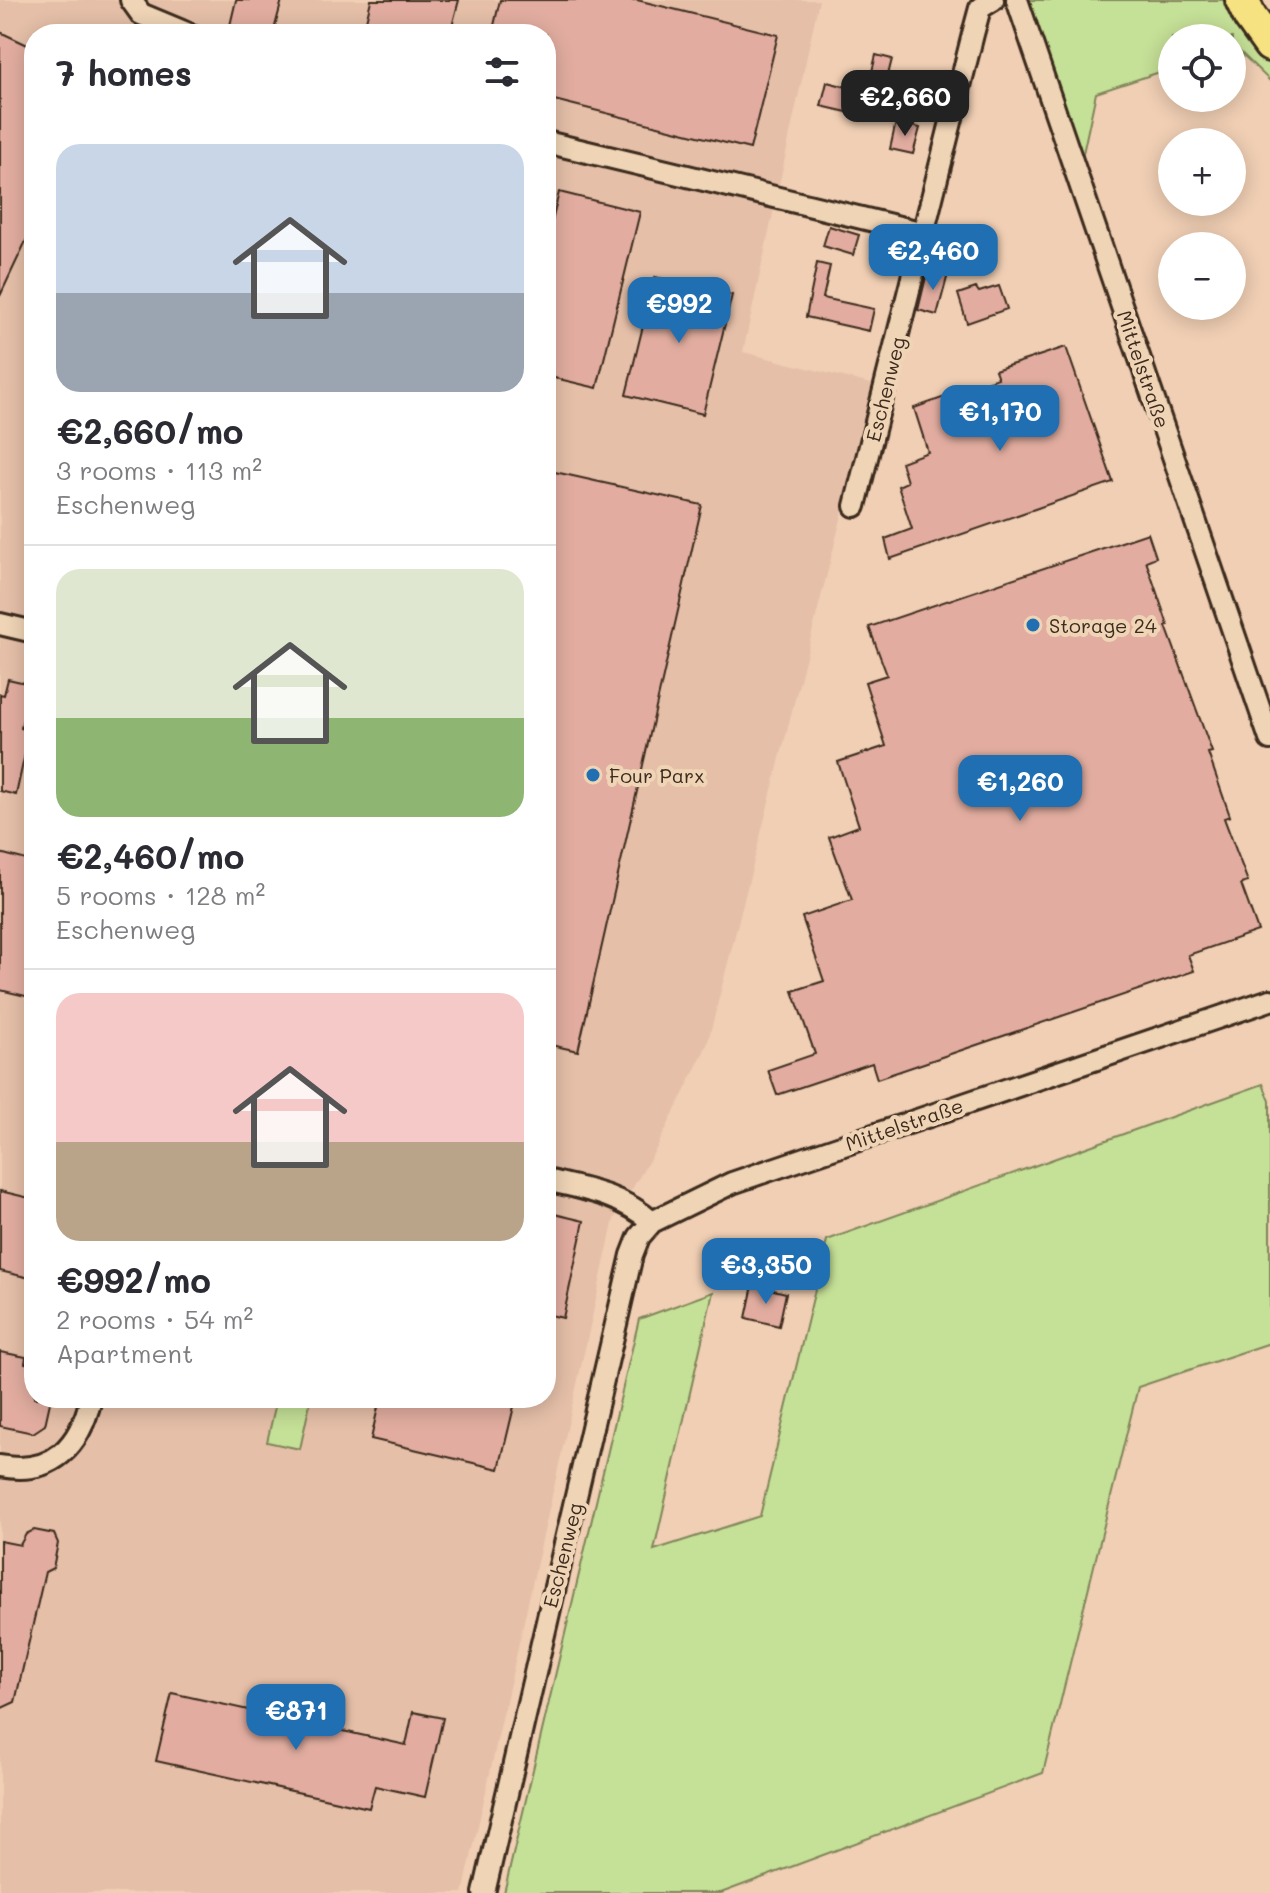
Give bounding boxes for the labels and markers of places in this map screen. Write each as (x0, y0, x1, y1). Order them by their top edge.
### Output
pin: €2,660 (840, 70, 970, 138)
pin: €2,460 (868, 224, 998, 292)
pin: €992 (632, 277, 726, 345)
pin: €1,170 (935, 385, 1065, 453)
place label: Storage 24 (1049, 612, 1157, 638)
marker: Storage 24 (1024, 616, 1042, 634)
pin: €1,260 (955, 755, 1085, 823)
place label: Four Parx (609, 762, 704, 788)
marker: Four Parx (584, 766, 602, 784)
pin: €3,350 (701, 1238, 831, 1306)
pin: €871 (249, 1684, 343, 1752)

